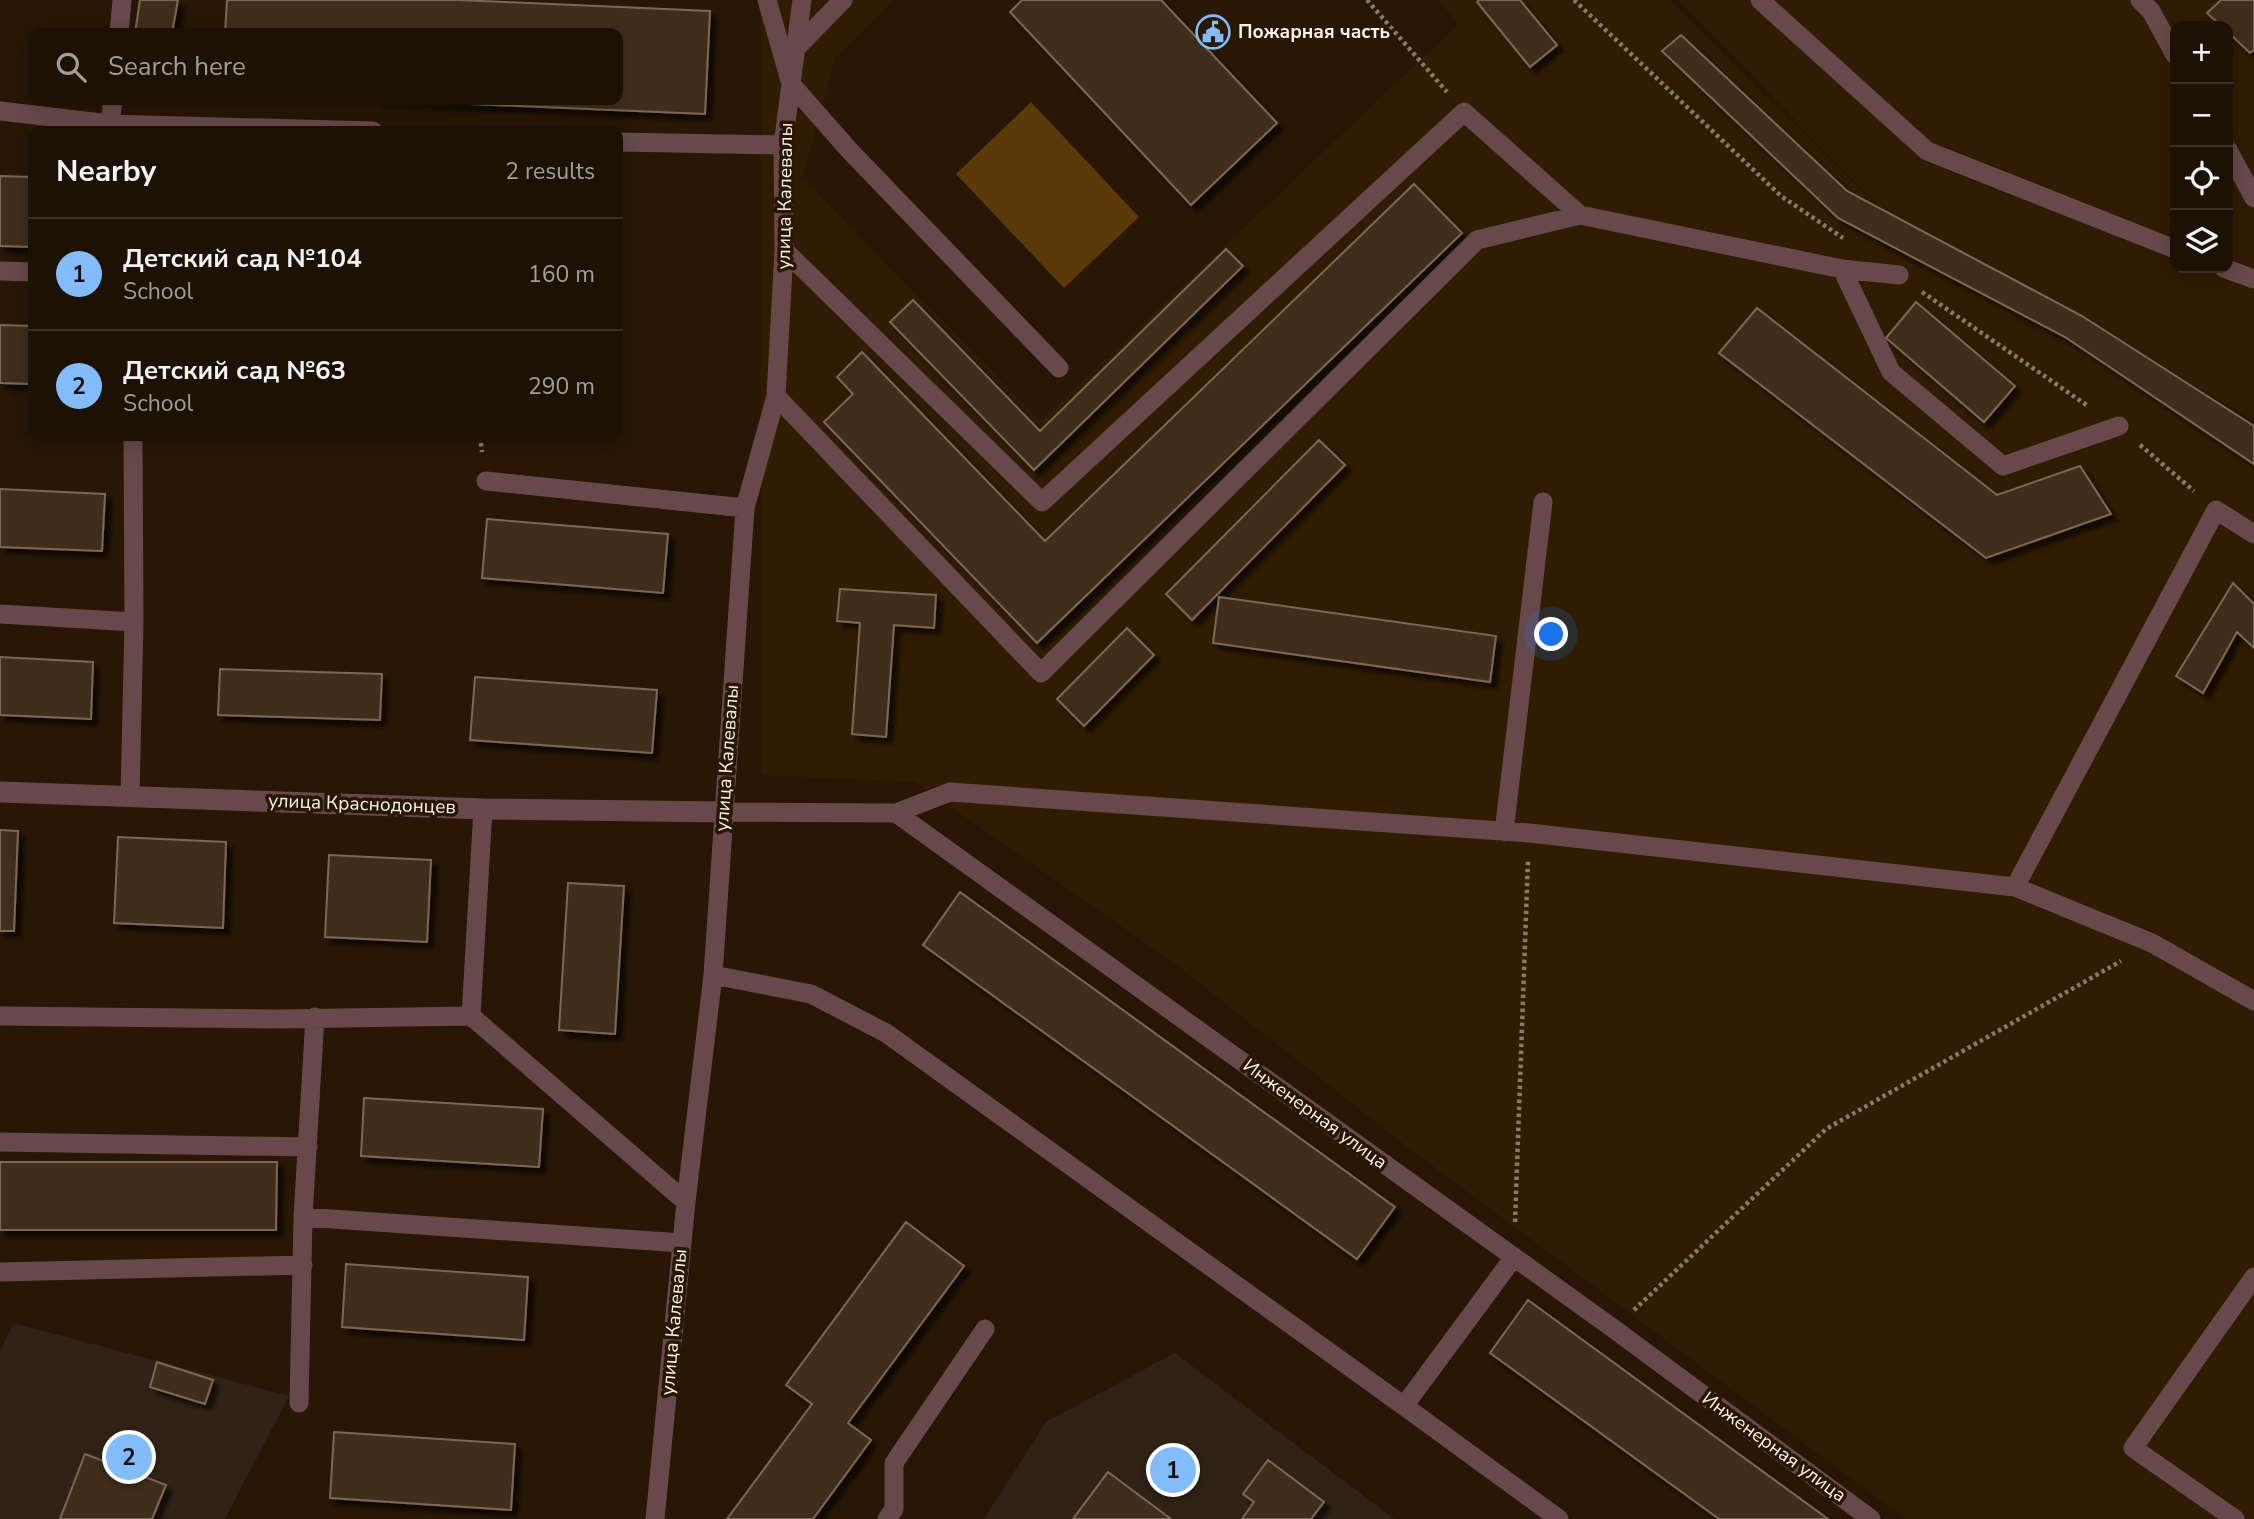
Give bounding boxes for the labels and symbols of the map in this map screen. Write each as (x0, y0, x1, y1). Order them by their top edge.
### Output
public building icon: Пожарная часть (1194, 13, 1232, 51)
place label: Пожарная часть (1238, 19, 1390, 45)
street label: улица Калевалы (771, 122, 799, 270)
your location (1534, 617, 1568, 651)
street label: улица Калевалы (709, 684, 745, 832)
street label: улица Краснодонцев (268, 788, 456, 820)
street label: Инженерная улица (1238, 1053, 1392, 1175)
street label: улица Калевалы (655, 1248, 693, 1396)
street label: Инженерная улица (1697, 1386, 1851, 1508)
pin: 2 (106, 1431, 152, 1483)
pin: 1 (1150, 1444, 1196, 1496)

